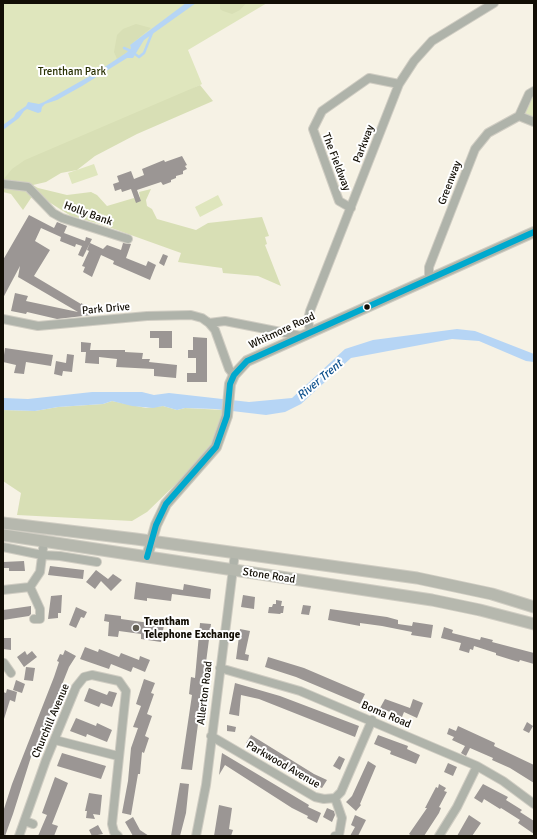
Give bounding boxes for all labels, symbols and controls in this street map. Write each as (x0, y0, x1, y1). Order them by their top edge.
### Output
park label: Trentham Park (38, 65, 106, 79)
street label: Parkway (351, 123, 377, 165)
street label: The Fieldway (319, 131, 353, 193)
street label: Greenway (436, 159, 464, 207)
street label: Holly Bank (62, 199, 114, 229)
street label: Park Drive (81, 300, 131, 318)
unlabelled marker (362, 302, 372, 312)
street label: Whitmore Road (247, 310, 317, 352)
water label: River Trent (294, 357, 346, 403)
street label: Stone Road (242, 565, 296, 587)
place label: Trentham Telephone Exchange (144, 615, 240, 641)
marker: Trentham Telephone Exchange (131, 623, 141, 633)
street label: Allerton Road (195, 660, 215, 726)
street label: Churchill Avenue (29, 682, 73, 760)
street label: Boma Road (359, 699, 413, 731)
street label: Parkwood Avenue (244, 739, 322, 791)

